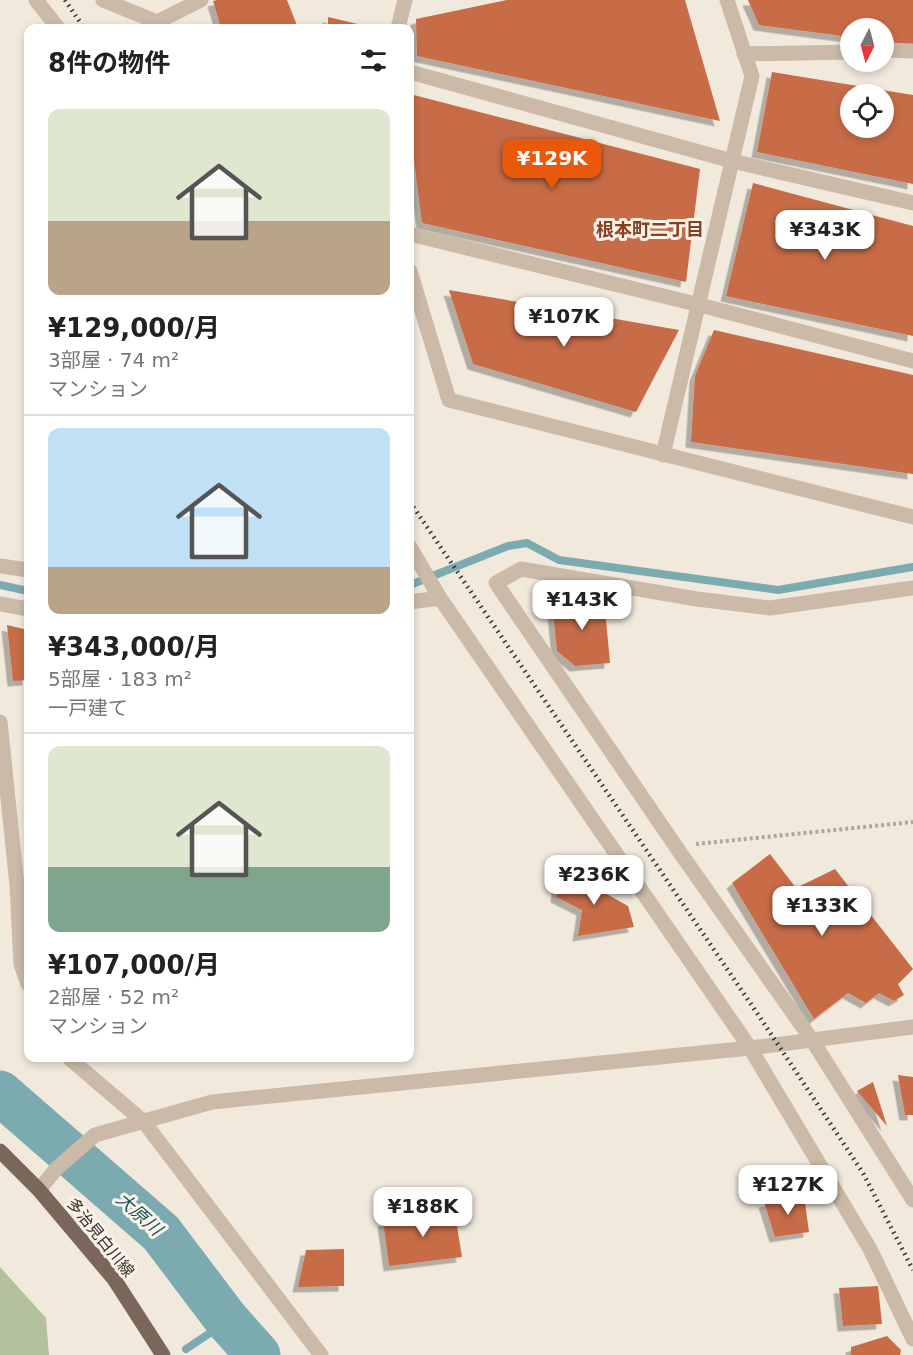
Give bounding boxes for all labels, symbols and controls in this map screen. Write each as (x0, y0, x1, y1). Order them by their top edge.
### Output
north arrow (840, 18, 894, 72)
map controls (840, 18, 894, 138)
icon: filters (357, 44, 390, 77)
text: 8件の物件 (48, 48, 170, 78)
button: locate (840, 84, 894, 138)
pin: ¥129K (510, 139, 594, 190)
text: ¥129K (516, 146, 588, 170)
icon: home (165, 148, 273, 256)
pin: ¥343K (783, 210, 867, 261)
text: ¥343K (789, 217, 861, 241)
district label: 根本町二丁目 (596, 219, 704, 240)
pin: ¥107K (522, 297, 606, 348)
text: ¥107K (528, 304, 600, 328)
text: ¥129,000/月 (48, 313, 220, 343)
text: 3部屋 · 74 m² (48, 348, 179, 372)
text: マンション (48, 377, 148, 401)
icon: home (165, 467, 273, 575)
pin: ¥143K (540, 580, 624, 631)
text: ¥143K (546, 587, 618, 611)
text: ¥343,000/月 (48, 632, 220, 662)
text: 5部屋 · 183 m² (48, 667, 192, 691)
text: 一戸建て (48, 696, 128, 720)
icon: home (165, 785, 273, 893)
pin: ¥236K (552, 855, 636, 906)
text: ¥236K (558, 862, 630, 886)
pin: ¥133K (780, 886, 864, 937)
text: ¥133K (786, 893, 858, 917)
text: ¥107,000/月 (48, 950, 220, 980)
text: 2部屋 · 52 m² (48, 985, 179, 1009)
text: マンション (48, 1014, 148, 1038)
pin: ¥127K (746, 1165, 830, 1216)
text: ¥127K (752, 1172, 824, 1196)
pin: ¥188K (381, 1187, 465, 1238)
water label: 大原川 (112, 1188, 168, 1241)
street label: 多治見白川線 (63, 1194, 138, 1281)
text: ¥188K (387, 1194, 459, 1218)

